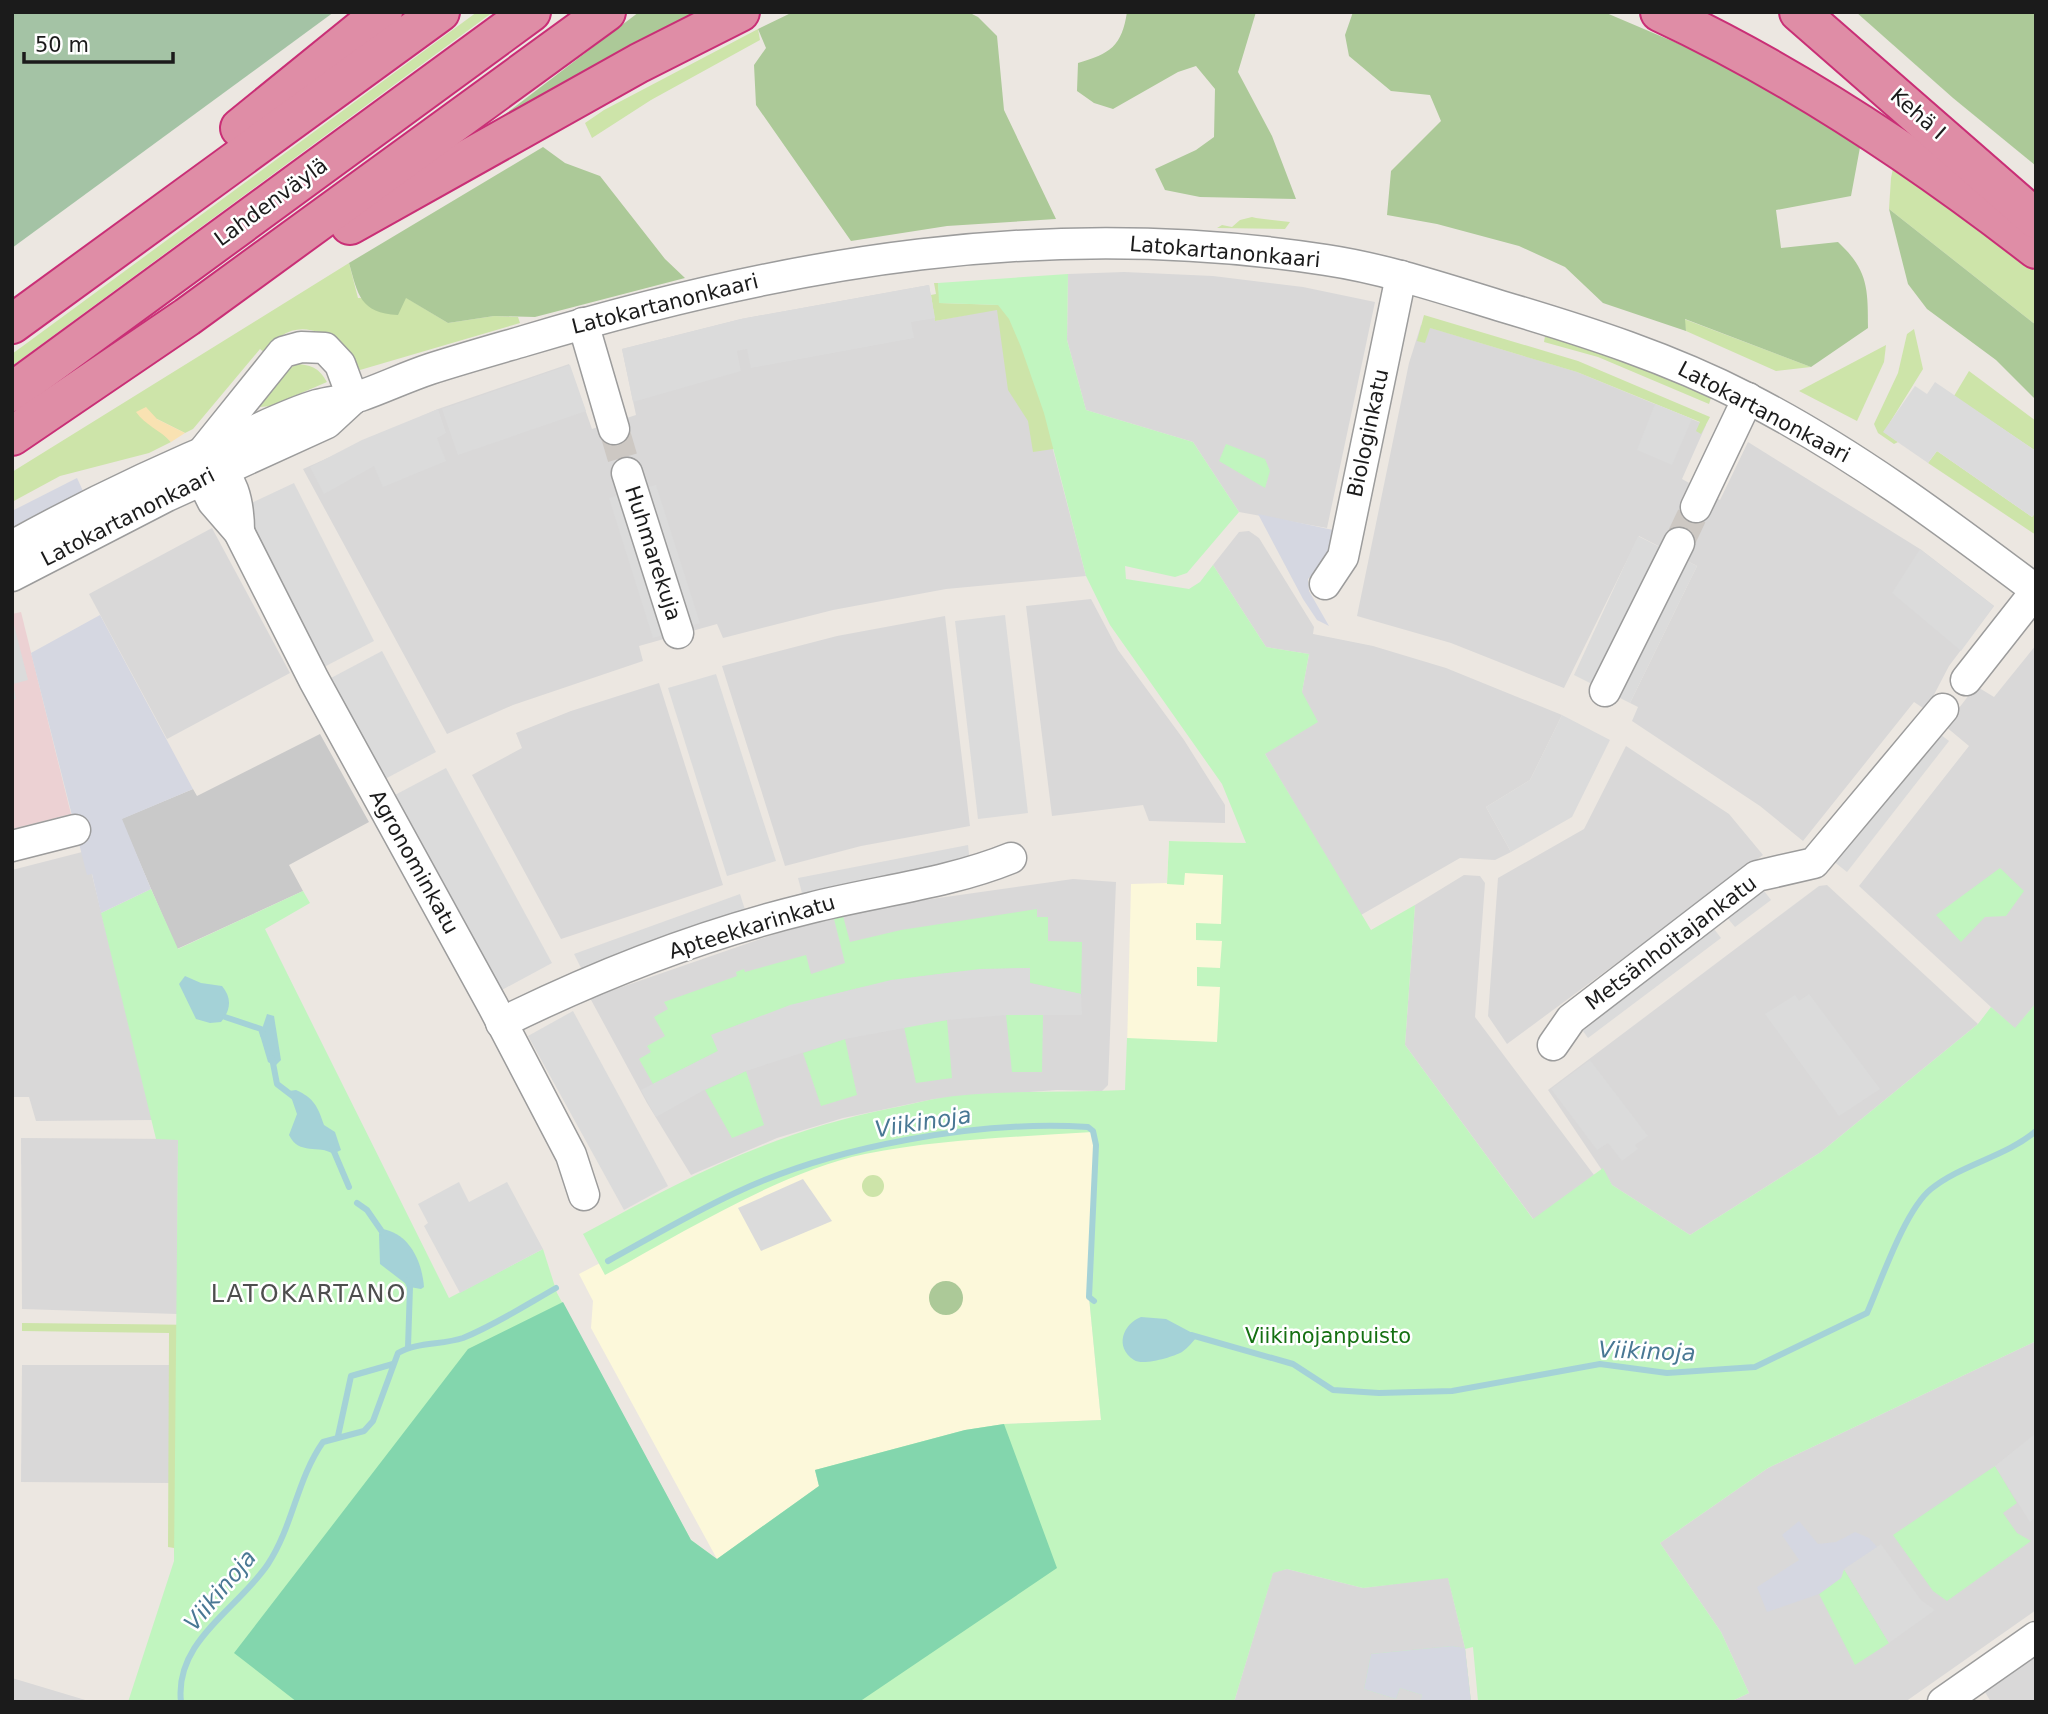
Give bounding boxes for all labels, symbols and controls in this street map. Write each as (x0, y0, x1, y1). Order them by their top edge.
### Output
scale bar (24, 21, 173, 65)
text: 50 m (35, 33, 89, 57)
street label: Kehä I (1886, 84, 1950, 144)
street label: Lahdenväylä (210, 153, 332, 251)
street label: Latokartanonkaari (1129, 232, 1321, 272)
street label: Latokartanonkaari (569, 269, 761, 339)
street label: Latokartanonkaari (1674, 356, 1854, 468)
street label: Biologinkatu (1343, 367, 1393, 499)
street label: Latokartanonkaari (37, 463, 219, 571)
street label: Huhmarekuja (620, 483, 686, 623)
street label: Agronominkatu (365, 786, 463, 938)
street label: Metsänhoitajankatu (1581, 871, 1761, 1015)
street label: Apteekkarinkatu (666, 890, 838, 964)
water label: Viikinoja (873, 1102, 973, 1142)
district label: LATOKARTANO (211, 1280, 407, 1308)
park label: Viikinojanpuisto (1245, 1324, 1411, 1348)
water label: Viikinoja (1598, 1336, 1696, 1366)
water label: Viikinoja (179, 1544, 261, 1636)

